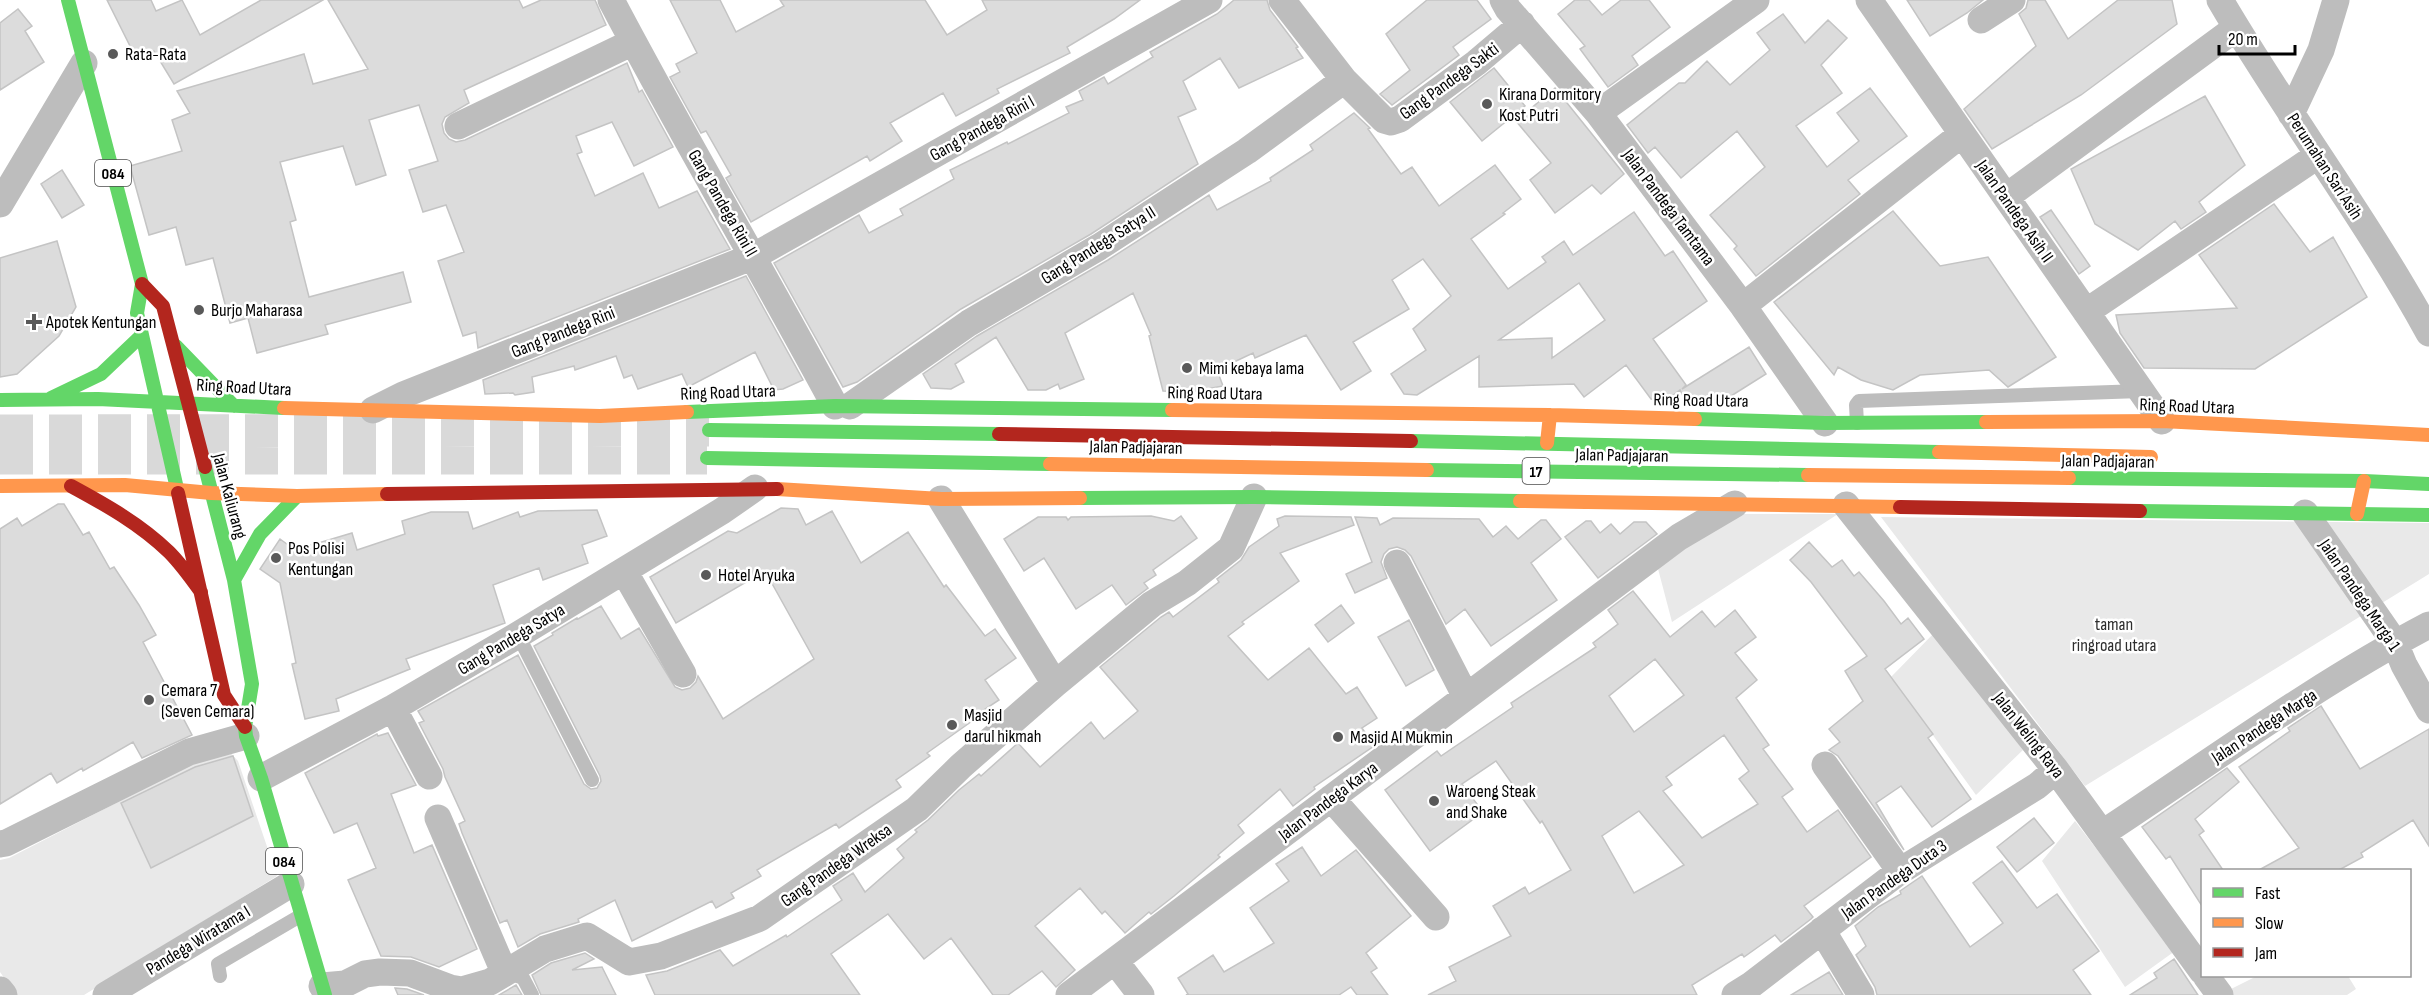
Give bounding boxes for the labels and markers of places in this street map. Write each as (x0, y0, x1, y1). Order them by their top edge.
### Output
place label: Rata-Rata (125, 44, 186, 65)
marker: Rata-Rata (106, 47, 120, 61)
place label: Kirana Dormitory Kost Putri (1499, 84, 1601, 126)
marker: Kirana Dormitory Kost Putri (1480, 97, 1494, 111)
place label: Burjo Maharasa (211, 300, 303, 321)
marker: Burjo Maharasa (192, 303, 206, 317)
place label: Apotek Kentungan (45, 312, 156, 333)
marker: Apotek Kentungan (27, 315, 41, 329)
place label: Mimi kebaya lama (1199, 358, 1304, 379)
marker: Mimi kebaya lama (1180, 361, 1194, 375)
place label: Pos Polisi Kentungan (288, 538, 353, 580)
marker: Pos Polisi Kentungan (269, 551, 283, 565)
place label: Hotel Aryuka (718, 565, 795, 586)
marker: Hotel Aryuka (699, 568, 713, 582)
place label: Cemara 7 (Seven Cemara) (161, 680, 254, 722)
marker: Cemara 7 (Seven Cemara) (142, 693, 156, 707)
place label: Masjid darul hikmah (964, 705, 1041, 747)
marker: Masjid darul hikmah (945, 718, 959, 732)
place label: Masjid Al Mukmin (1350, 727, 1453, 748)
marker: Masjid Al Mukmin (1331, 730, 1345, 744)
place label: Waroeng Steak and Shake (1446, 781, 1536, 823)
marker: Waroeng Steak and Shake (1427, 794, 1441, 808)

